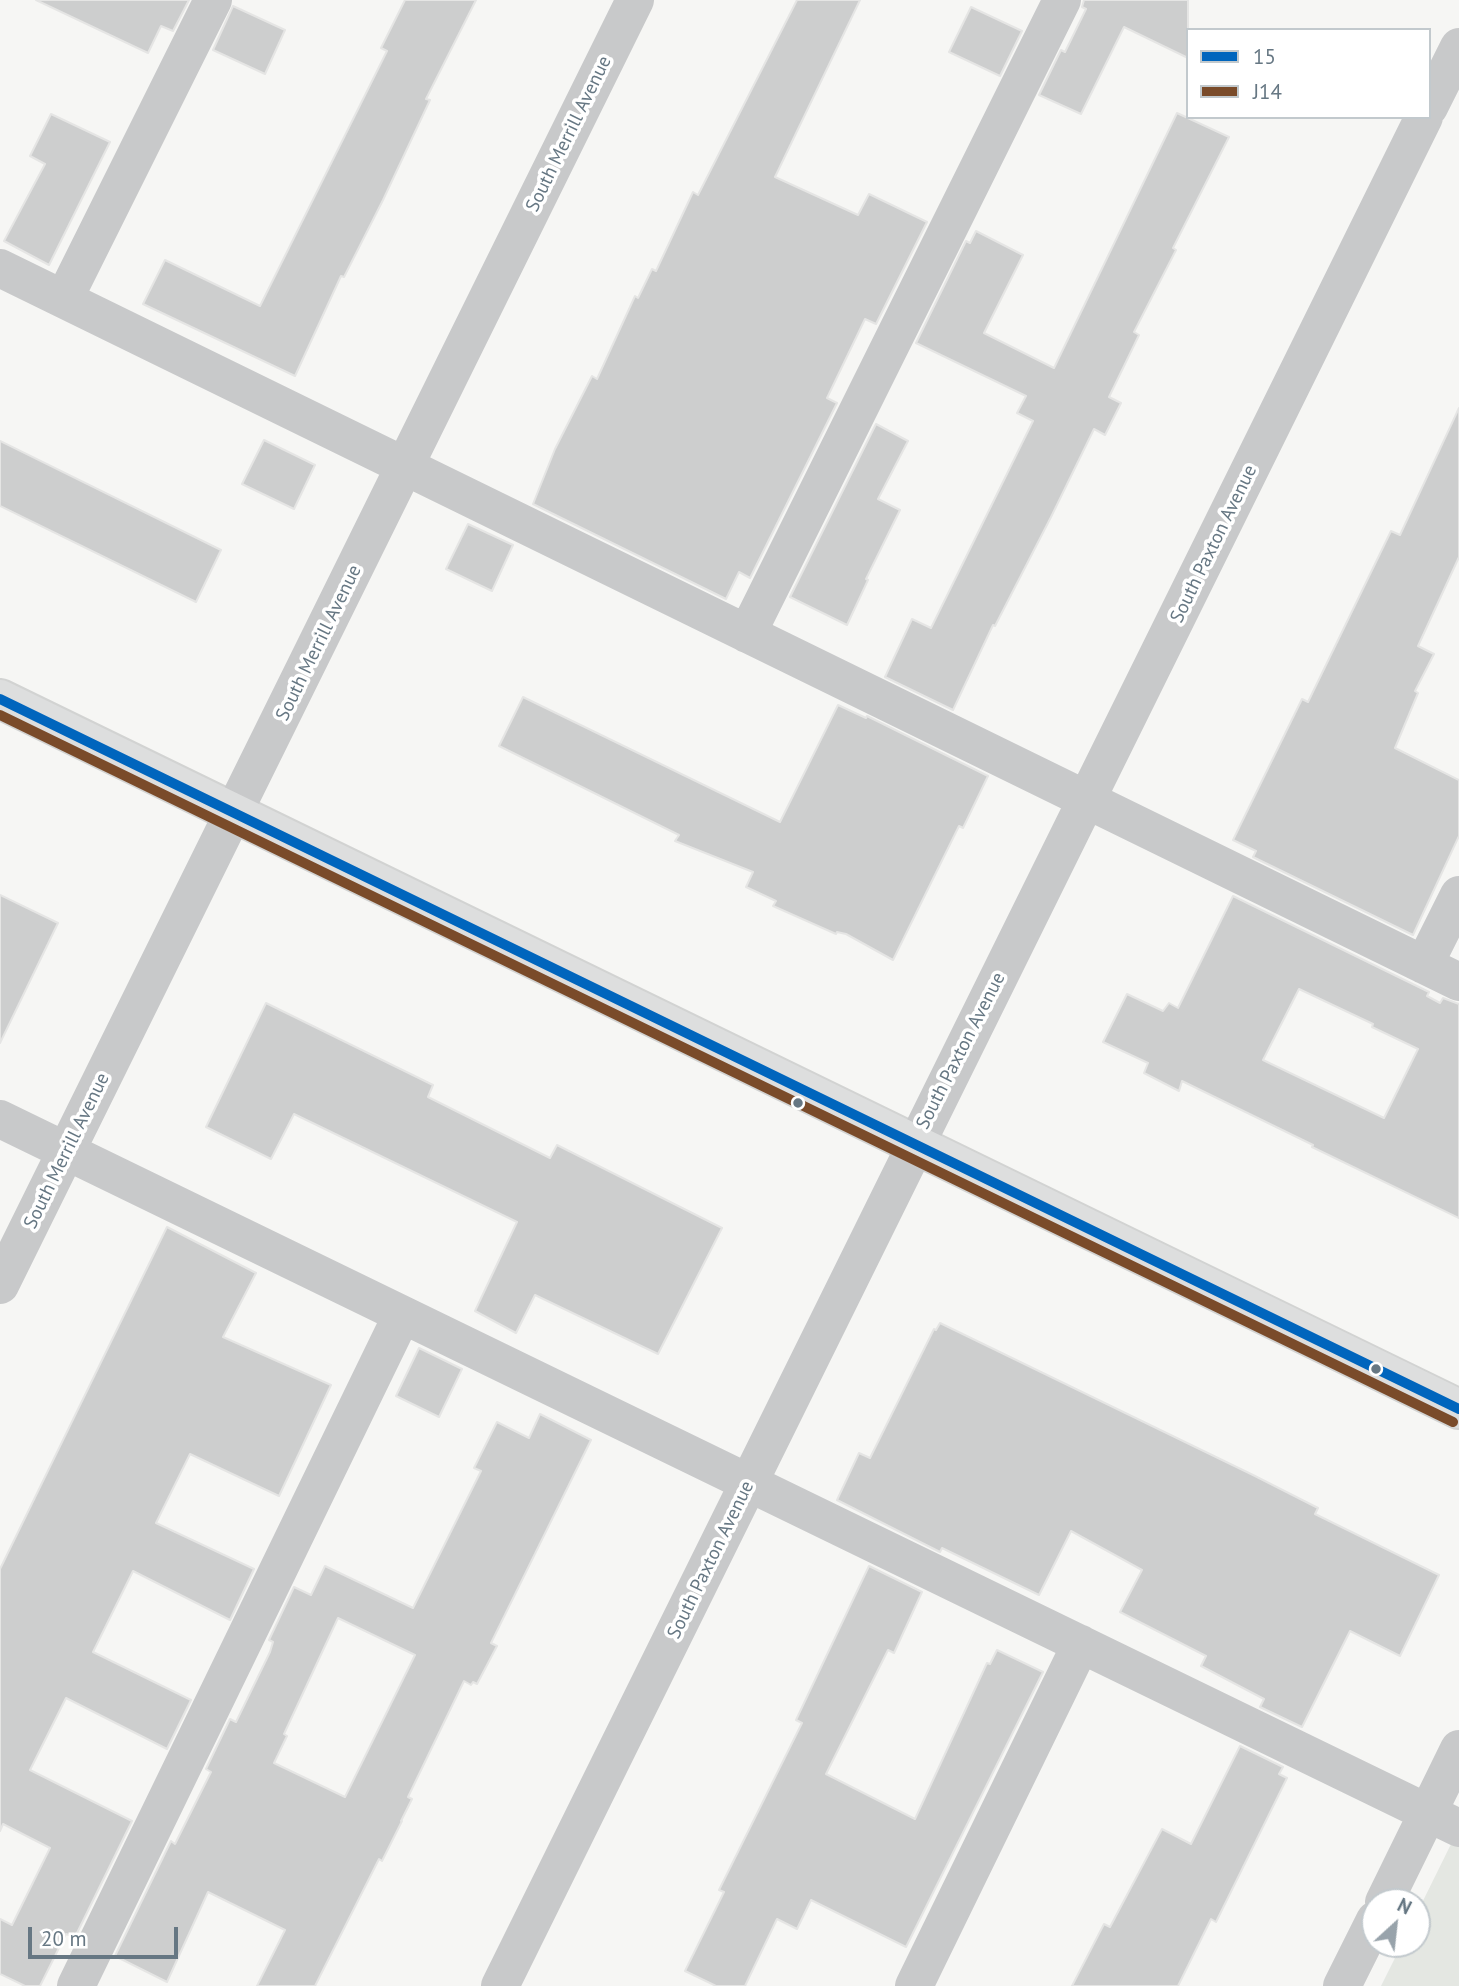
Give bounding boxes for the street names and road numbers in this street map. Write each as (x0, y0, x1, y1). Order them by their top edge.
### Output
street label: South Merrill Avenue (521, 52, 617, 216)
street label: South Paxton Avenue (1166, 461, 1262, 627)
street label: South Merrill Avenue (271, 561, 367, 725)
street label: South Paxton Avenue (912, 969, 1010, 1133)
street label: South Merrill Avenue (19, 1069, 115, 1233)
street label: South Paxton Avenue (663, 1477, 759, 1643)

